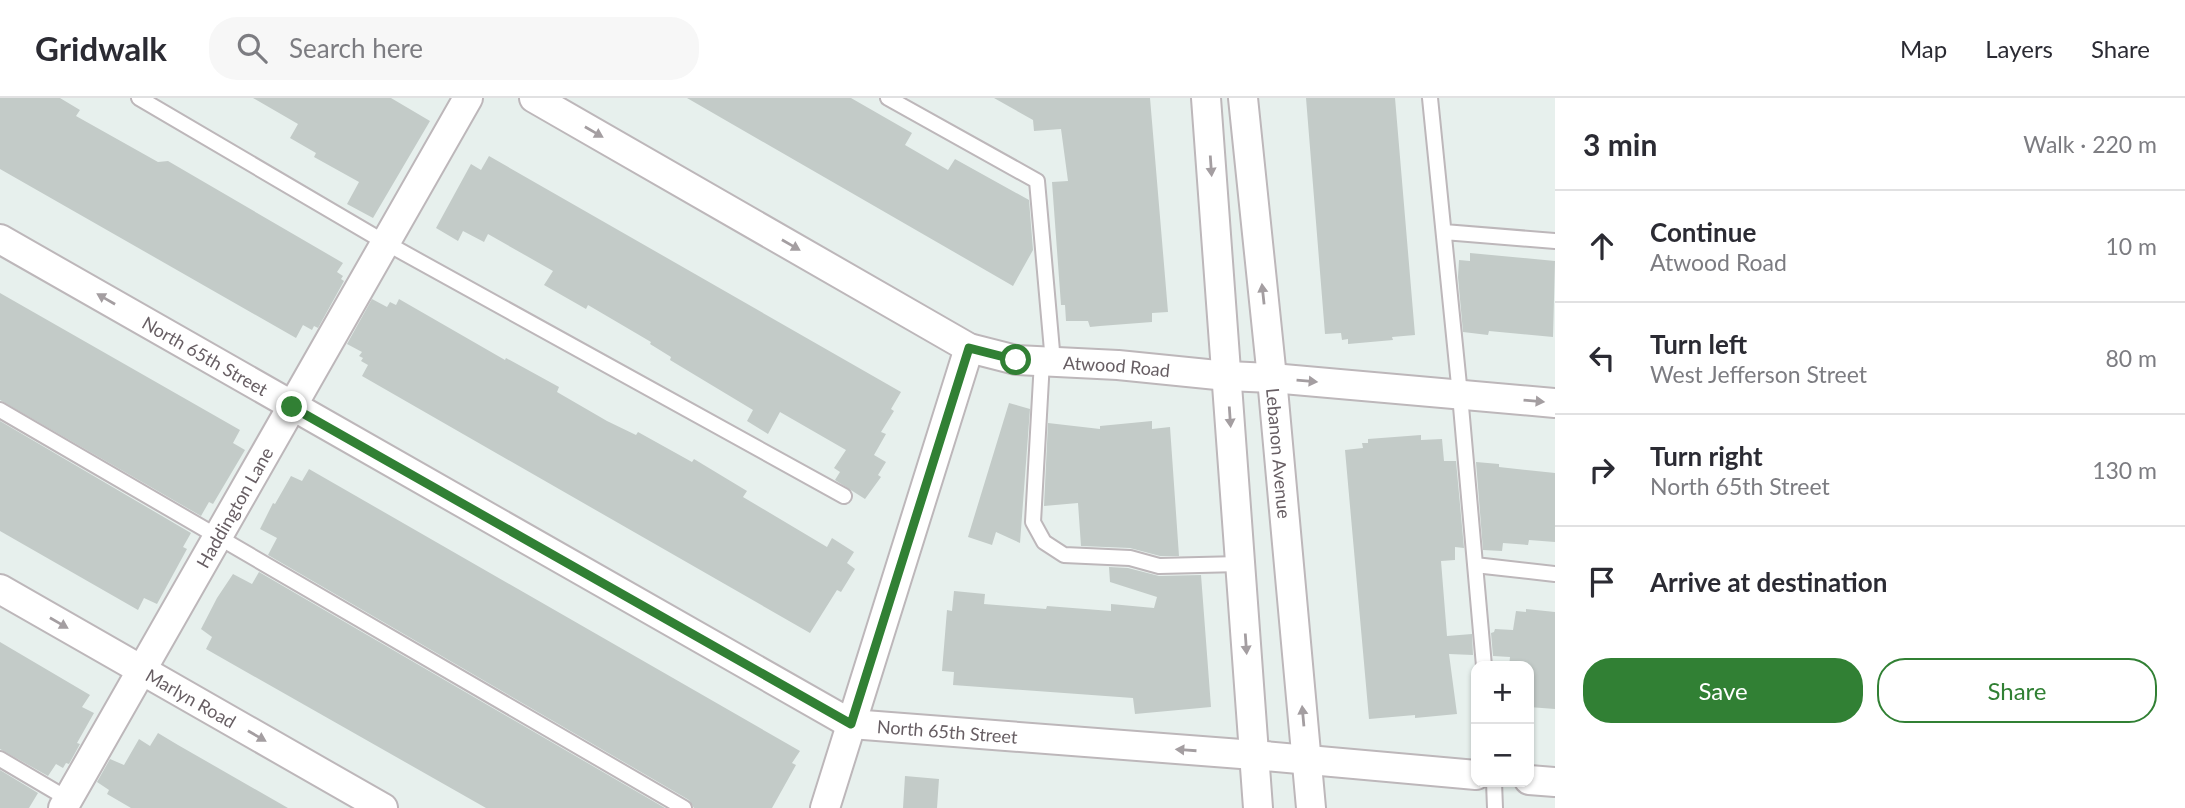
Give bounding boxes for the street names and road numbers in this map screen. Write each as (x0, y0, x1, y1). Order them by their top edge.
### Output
street label: North 65th Street (138, 311, 272, 401)
street label: Atwood Road (1063, 351, 1171, 381)
street label: Lebanon Avenue (1262, 387, 1296, 519)
street label: Haddington Lane (191, 443, 278, 572)
street label: Marlyn Road (142, 664, 240, 733)
street label: North 65th Street (876, 715, 1019, 748)

